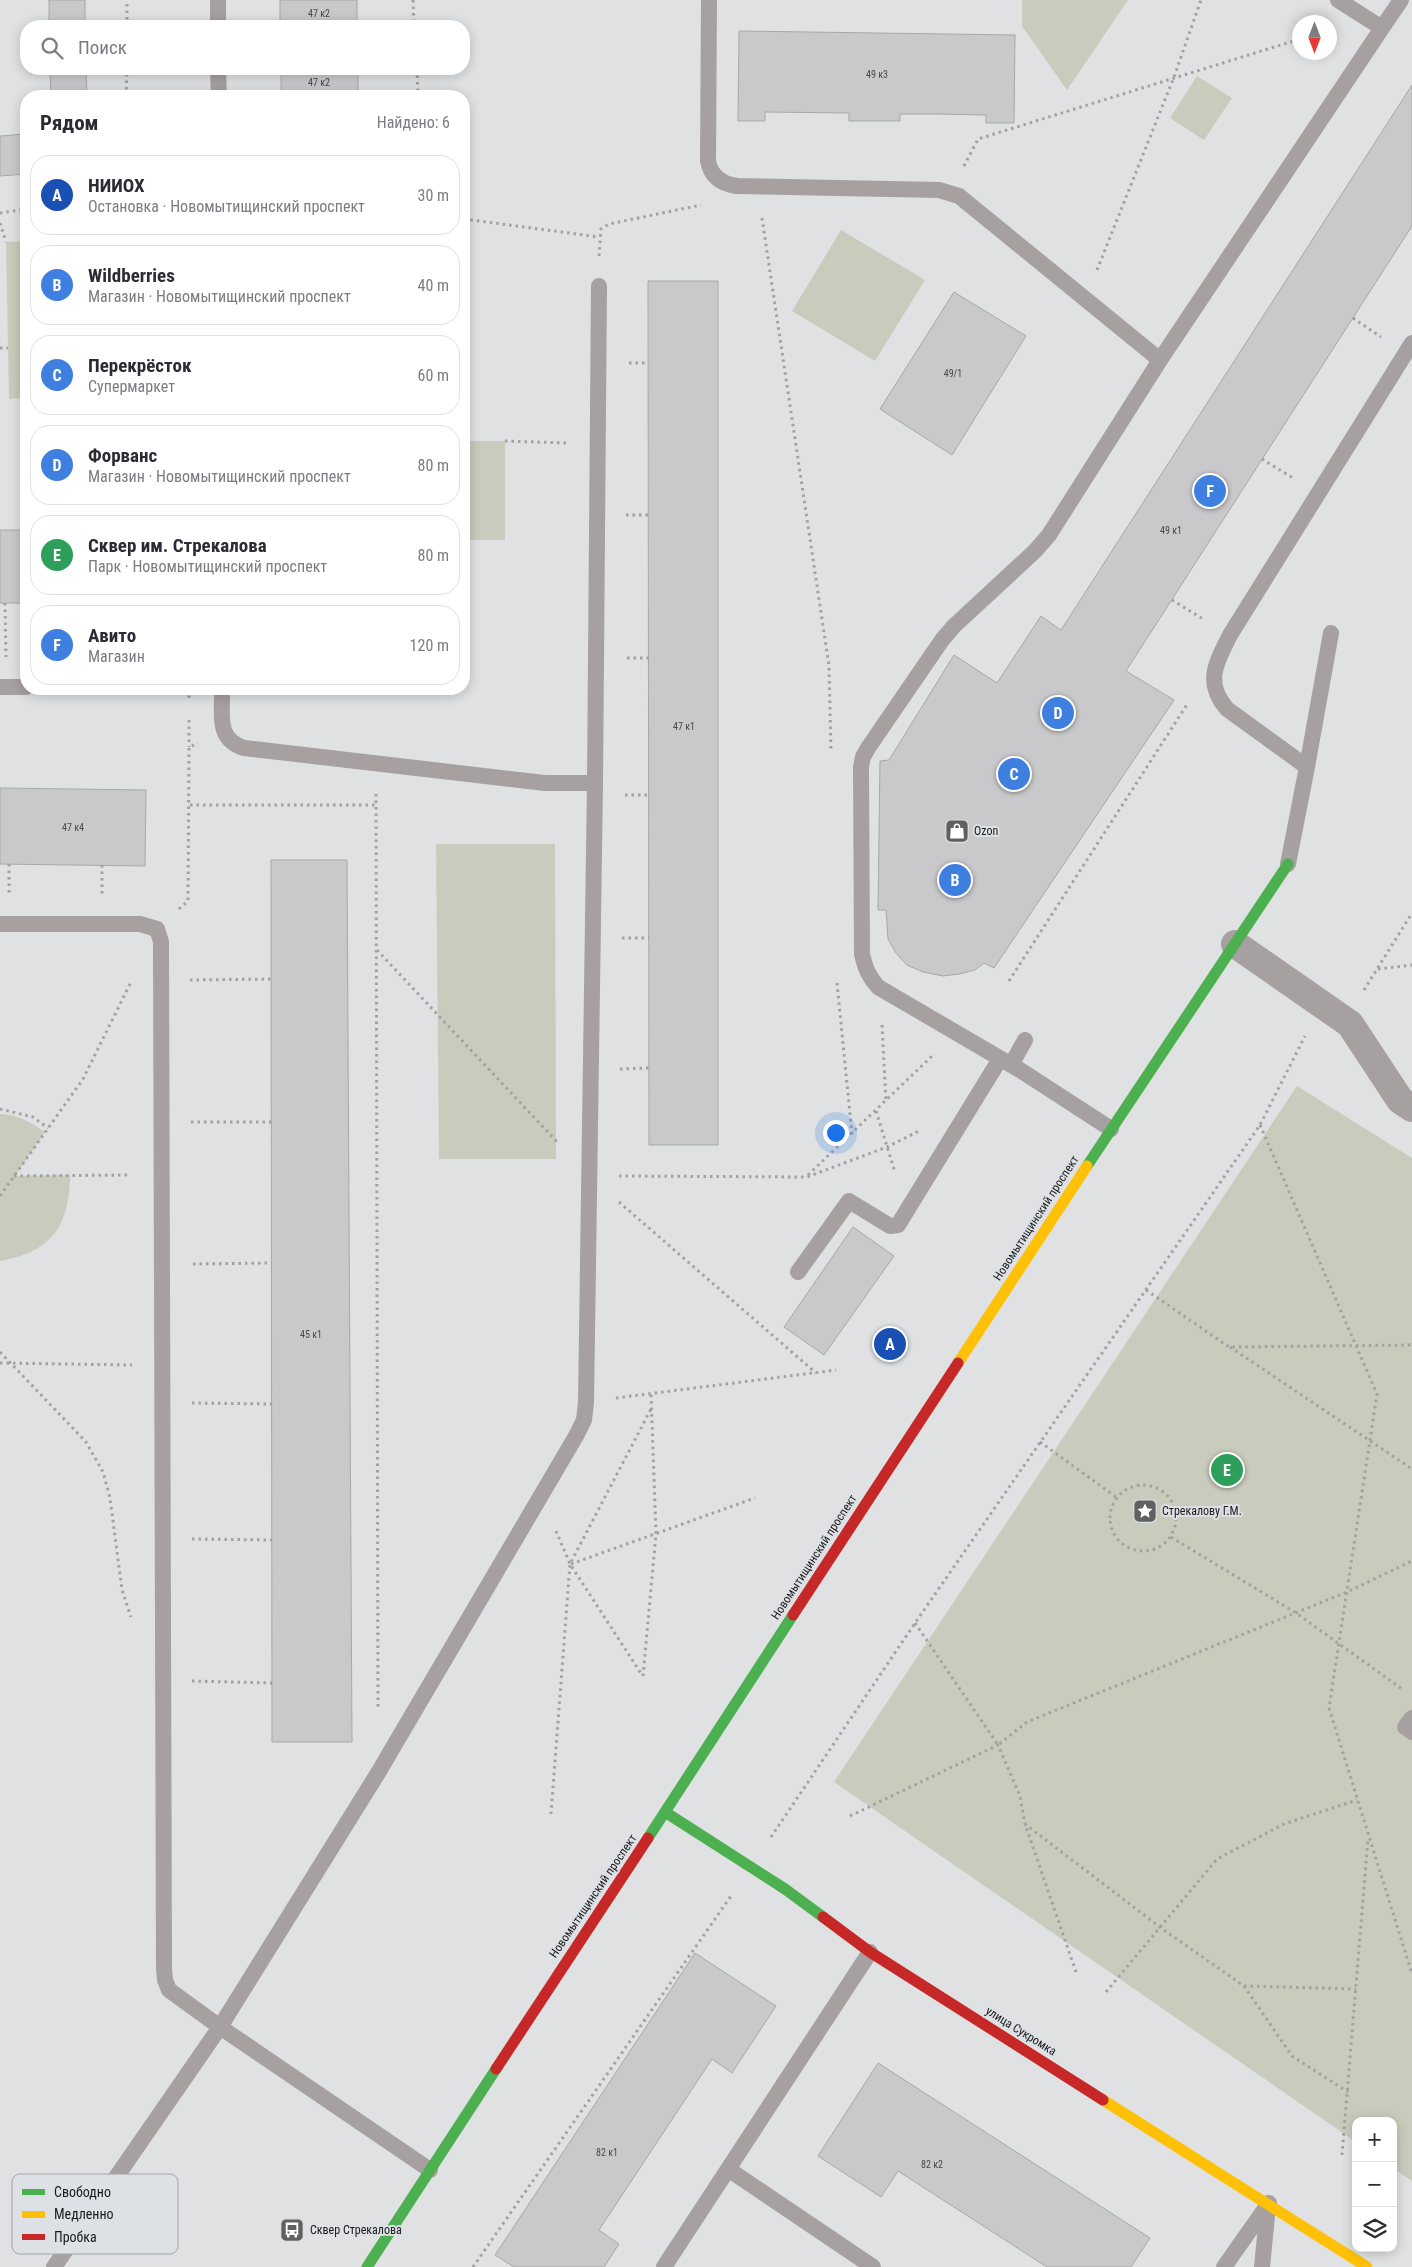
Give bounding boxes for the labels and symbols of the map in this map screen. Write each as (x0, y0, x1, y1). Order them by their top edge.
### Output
house number: 47 к2 (308, 8, 330, 19)
north arrow (1292, 15, 1337, 60)
house number: 49 к3 (866, 69, 888, 80)
house number: 47 к2 (308, 77, 330, 88)
house number: 49/1 (944, 368, 962, 379)
pin: F (1194, 472, 1226, 510)
house number: 49 к1 (1160, 525, 1182, 536)
pin: D (1042, 694, 1074, 732)
house number: 47 к1 (673, 721, 695, 732)
pin: C (998, 755, 1030, 793)
shop icon: Ozon (944, 818, 970, 844)
house number: 47 к4 (62, 822, 84, 833)
place label: Ozon (974, 824, 998, 838)
pin: B (939, 861, 971, 899)
your location (823, 1120, 849, 1146)
street label: Новомытищинский проспект (990, 1153, 1082, 1283)
pin: A (874, 1325, 906, 1363)
house number: 45 к1 (300, 1329, 322, 1340)
pin: E (1211, 1451, 1243, 1489)
street label: Новомытищинский проспект (768, 1492, 860, 1622)
place icon: Стрекалову Г.М. (1132, 1498, 1158, 1524)
place label: Стрекалову Г.М. (1162, 1504, 1242, 1518)
street label: Новомытищинский проспект (546, 1832, 640, 1960)
street label: улица Сукромка (983, 2004, 1059, 2058)
house number: 82 к1 (596, 2147, 618, 2158)
house number: 82 к2 (921, 2159, 943, 2170)
legend (12, 2174, 178, 2254)
text: Свободно (54, 2184, 111, 2200)
text: Медленно (54, 2206, 114, 2222)
bus stop icon: Сквер Стрекалова (279, 2217, 305, 2243)
place label: Сквер Стрекалова (310, 2223, 402, 2237)
text: Пробка (54, 2229, 97, 2245)

